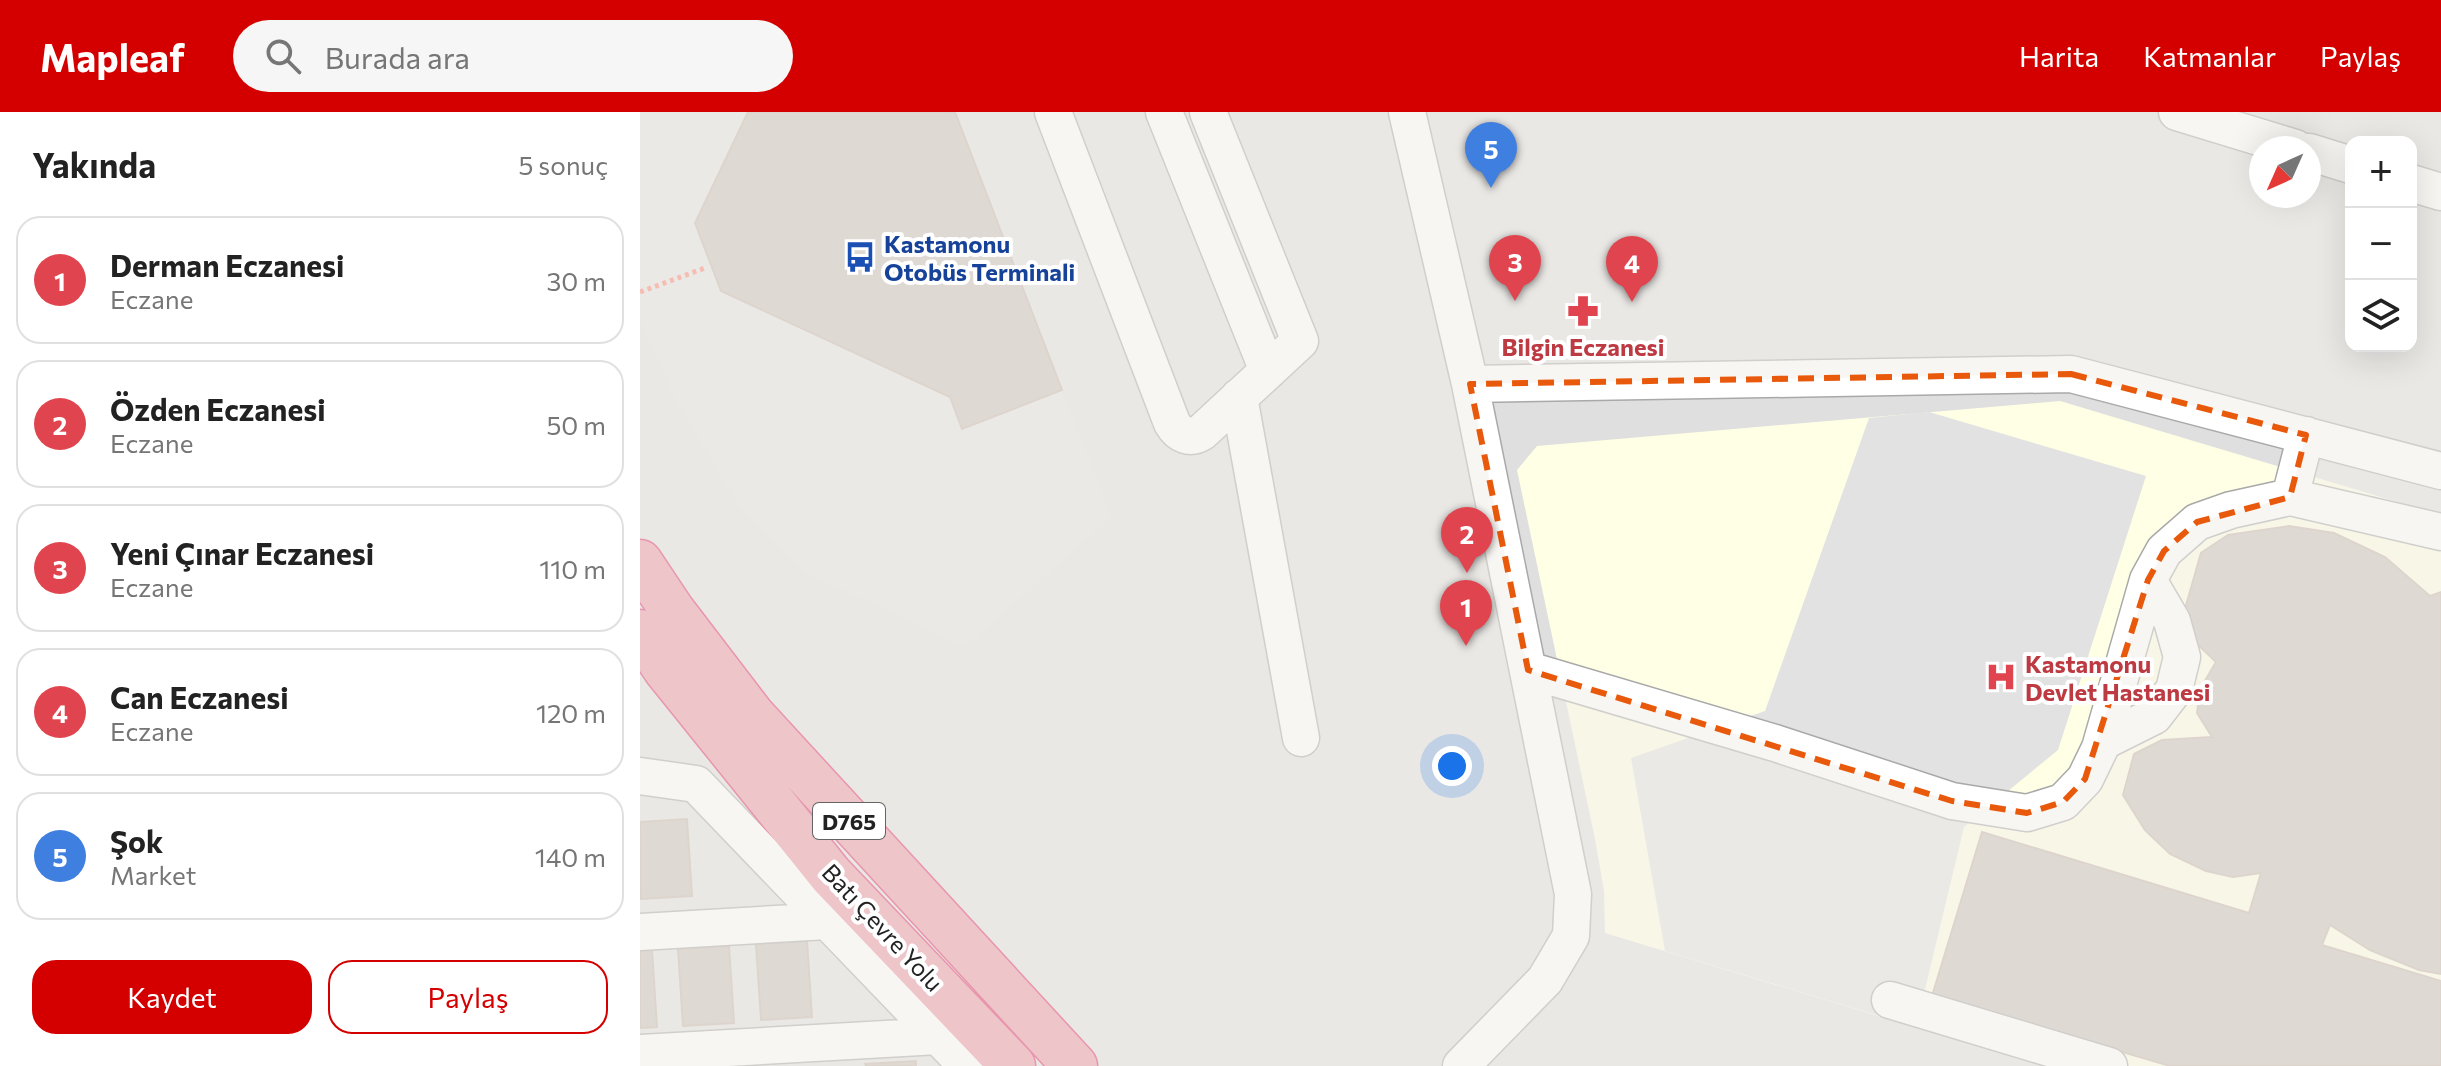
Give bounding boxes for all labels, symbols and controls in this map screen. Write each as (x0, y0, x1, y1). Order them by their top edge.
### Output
search box (233, 20, 793, 92)
text: Mapleaf (40, 33, 185, 80)
icon: search (261, 34, 305, 78)
text: Burada ara (325, 38, 470, 75)
text: Harita (2019, 39, 2099, 73)
text: Katmanlar (2143, 39, 2276, 73)
text: Paylaş (2320, 39, 2401, 73)
pin: 5 (1465, 122, 1517, 188)
north arrow (2249, 136, 2321, 208)
map controls (2345, 136, 2417, 352)
button: + (2345, 136, 2417, 208)
text: Yakında (32, 143, 156, 185)
text: 5 sonuç (518, 149, 608, 180)
button: − (2345, 208, 2417, 280)
place label: Kastamonu Otobüs Terminali (884, 229, 1075, 286)
pin: 3 (1489, 235, 1541, 301)
pin: 4 (1606, 236, 1658, 302)
bus stop icon: Kastamonu Otobüs Terminali (843, 240, 877, 274)
text: Derman Eczanesi (110, 246, 344, 283)
text: 1 (54, 265, 66, 296)
text: 30 m (547, 265, 606, 296)
button: layers (2345, 280, 2417, 352)
text: Eczane (110, 283, 193, 314)
pharmacy icon: Bilgin Eczanesi (1566, 294, 1600, 328)
place label: Bilgin Eczanesi (1502, 332, 1664, 361)
text: Özden Eczanesi (110, 390, 326, 427)
text: 2 (53, 409, 67, 440)
text: 50 m (546, 409, 606, 440)
text: Eczane (110, 427, 193, 458)
pin: 2 (1441, 507, 1493, 573)
text: Yeni Çınar Eczanesi (110, 534, 374, 571)
text: 3 (52, 553, 68, 584)
text: 110 m (539, 553, 606, 584)
text: Eczane (110, 571, 193, 602)
pin: 1 (1440, 580, 1492, 646)
place label: Kastamonu Devlet Hastanesi (2025, 649, 2211, 706)
hospital icon: Kastamonu Devlet Hastanesi (1984, 660, 2018, 694)
text: Can Eczanesi (110, 678, 289, 715)
text: 4 (52, 697, 68, 728)
text: 120 m (536, 697, 606, 728)
text: Eczane (110, 715, 193, 746)
your location (1432, 746, 1472, 786)
road number: D765 (813, 803, 885, 839)
text: Şok (110, 822, 163, 859)
text: 5 (52, 841, 68, 872)
text: 140 m (535, 841, 606, 872)
street label: Batı Çevre Yolu (817, 857, 949, 997)
text: Market (110, 859, 196, 890)
button: Kaydet (32, 960, 312, 1034)
button: Paylaş (328, 960, 608, 1034)

